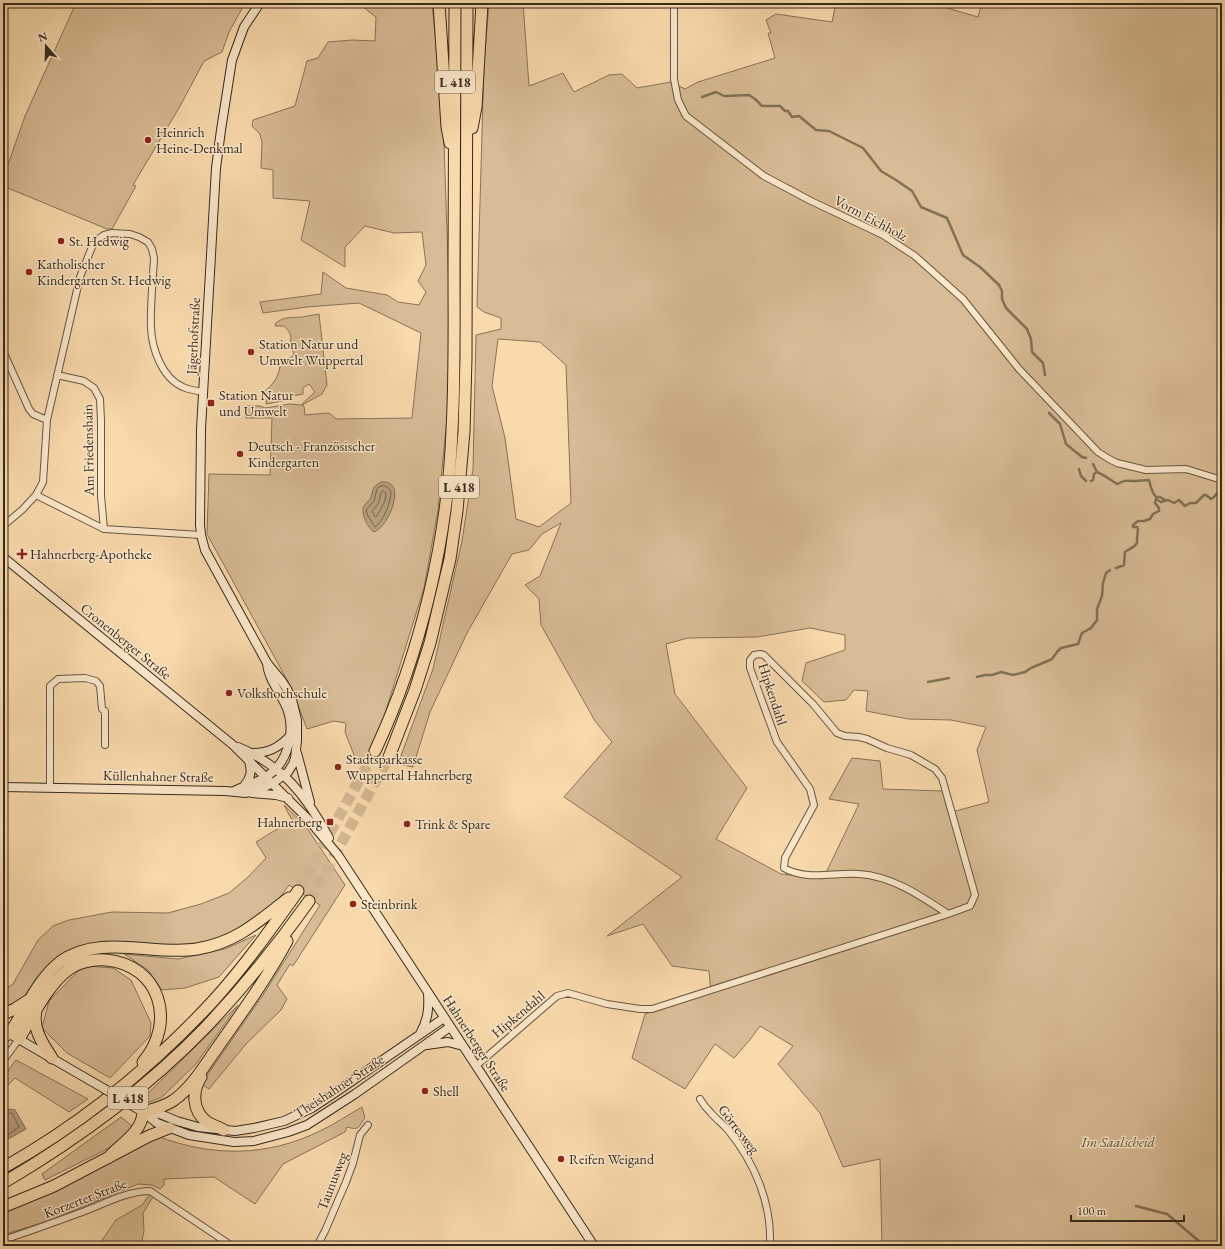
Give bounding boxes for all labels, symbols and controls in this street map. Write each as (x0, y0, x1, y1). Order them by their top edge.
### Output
north arrow (26, 26, 66, 66)
text: N (36, 28, 49, 45)
road number: L 418 (435, 71, 475, 93)
place label: Heinrich Heine-Denkmal (156, 123, 243, 157)
marker: Heinrich Heine-Denkmal (143, 135, 153, 145)
street label: Vorm Eichholz (831, 191, 911, 245)
place label: St. Hedwig (69, 232, 130, 250)
marker: St. Hedwig (56, 236, 66, 246)
place label: Katholischer Kindergarten St. Hedwig (37, 255, 172, 289)
marker: Katholischer Kindergarten St. Hedwig (24, 267, 34, 277)
street label: Jägerhofstraße (182, 297, 204, 376)
place label: Station Natur und Umwelt Wuppertal (259, 335, 364, 369)
marker: Station Natur und Umwelt Wuppertal (246, 347, 256, 357)
place label: Station Natur und Umwelt (219, 386, 294, 420)
marker: Station Natur und Umwelt (206, 398, 216, 408)
street label: Am Friedenshain (78, 403, 98, 497)
place label: Deutsch - Französischer Kindergarten (248, 437, 376, 471)
marker: Deutsch - Französischer Kindergarten (235, 449, 245, 459)
road number: L 418 (439, 476, 479, 498)
place label: Hahnerberg-Apotheke (30, 545, 152, 563)
marker: Hahnerberg-Apotheke (17, 549, 27, 559)
street label: Cronenberger Straße (77, 599, 176, 684)
street label: Hipkendahl (754, 661, 792, 728)
place label: Volkshochschule (237, 684, 327, 702)
marker: Volkshochschule (224, 688, 234, 698)
place label: Stadtsparkasse Wuppertal Hahnerberg (346, 750, 473, 784)
marker: Stadtsparkasse Wuppertal Hahnerberg (333, 762, 343, 772)
street label: Küllenhahner Straße (103, 766, 214, 786)
place label: Hahnerberg (257, 813, 323, 831)
place label: Trink & Spare (415, 815, 491, 833)
marker: Hahnerberg (325, 817, 335, 827)
marker: Trink & Spare (402, 819, 412, 829)
place label: Steinbrink (361, 895, 418, 913)
marker: Steinbrink (348, 899, 358, 909)
street label: Hipkendahl (488, 986, 549, 1042)
street label: Hahnerberger Straße (439, 991, 515, 1095)
street label: Theishahner Straße (290, 1050, 388, 1122)
place label: Shell (433, 1082, 460, 1100)
marker: Shell (420, 1086, 430, 1096)
road number: L 418 (108, 1087, 148, 1109)
street label: Görresweg (714, 1101, 764, 1158)
park label: Im Saalscheid (1080, 1133, 1156, 1151)
street label: Taunusweg (313, 1148, 352, 1213)
place label: Reifen Weigand (569, 1150, 655, 1168)
marker: Reifen Weigand (556, 1154, 566, 1164)
street label: Korzerter Straße (41, 1174, 130, 1222)
scale bar (1071, 1197, 1184, 1223)
text: 100 m (1077, 1203, 1107, 1219)

